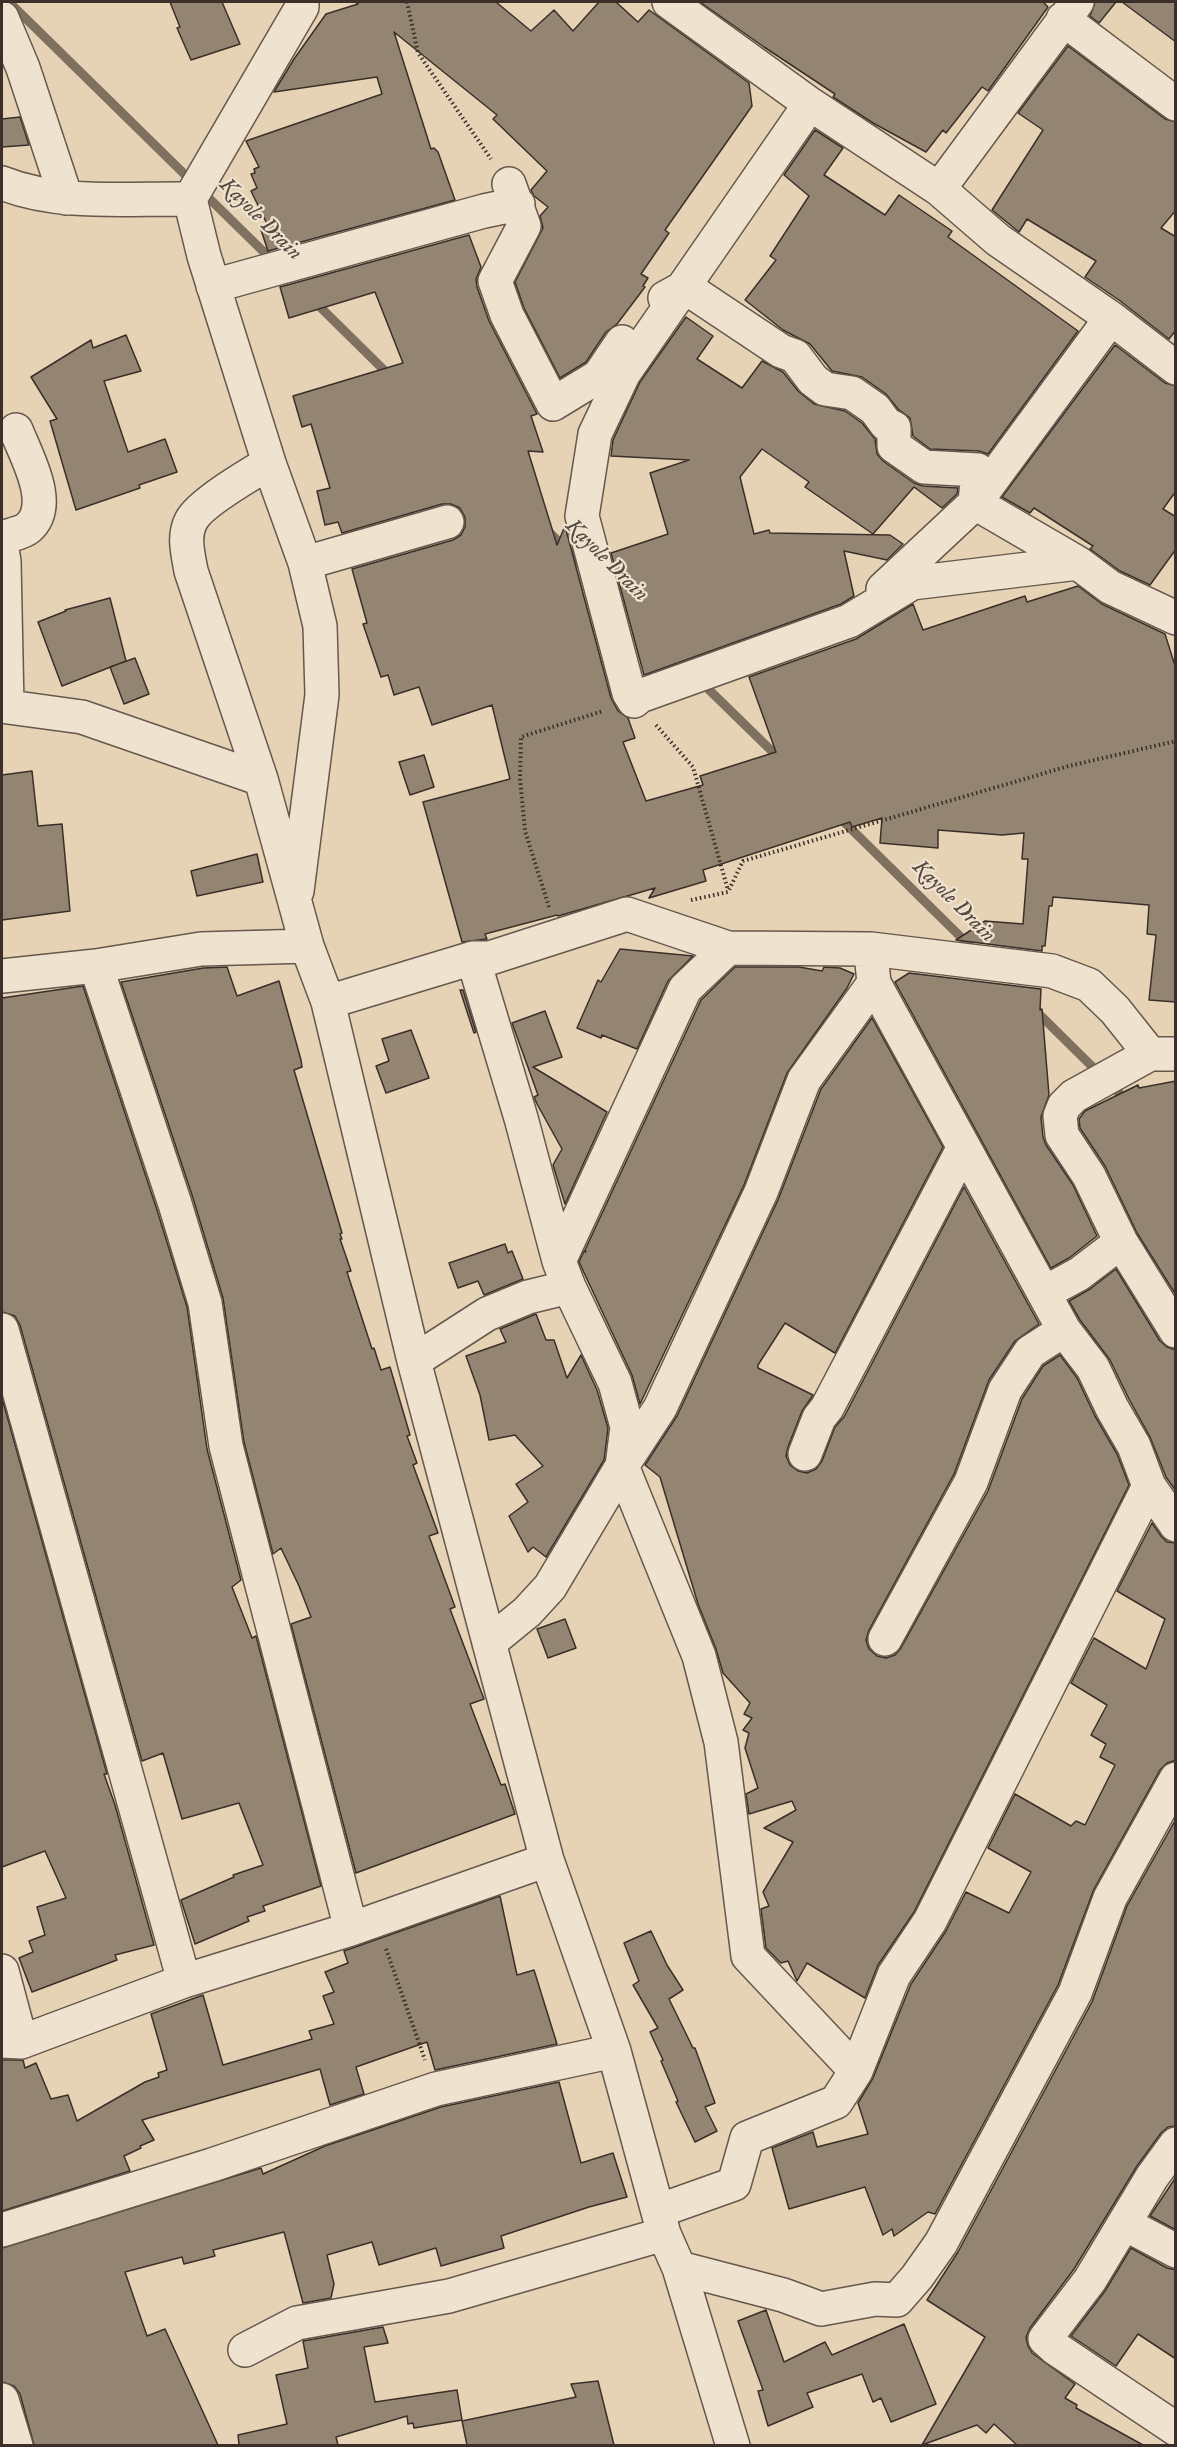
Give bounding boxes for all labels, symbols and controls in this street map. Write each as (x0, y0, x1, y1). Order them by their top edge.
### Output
water label: Kayole Drain (213, 173, 307, 267)
water label: Kayole Drain (559, 514, 653, 608)
water label: Kayole Drain (906, 855, 1000, 949)

